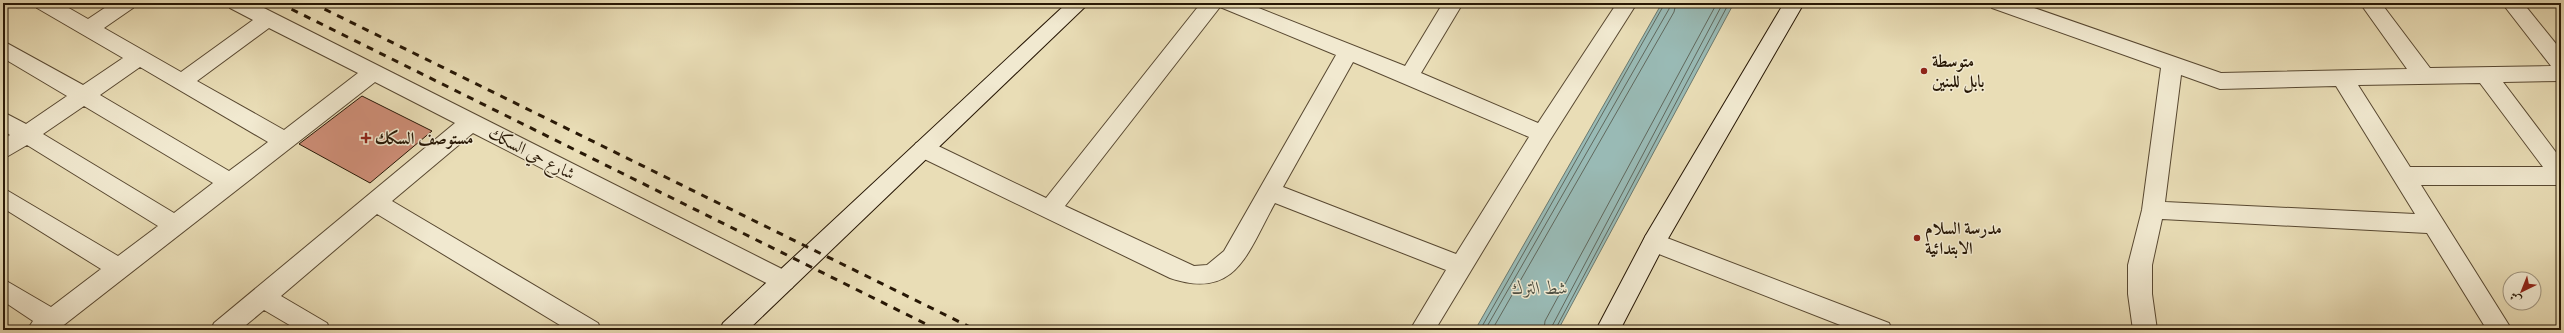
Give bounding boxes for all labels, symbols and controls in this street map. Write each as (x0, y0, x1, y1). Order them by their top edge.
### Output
place label: متوسطة بابل للبنين (1932, 51, 1985, 95)
marker: متوسطة بابل للبنين (1919, 66, 1929, 76)
street label: شارع حي السكك (483, 123, 579, 188)
place label: مستوصف السكك (375, 128, 473, 152)
marker: مستوصف السكك (360, 132, 372, 144)
place label: مدرسة السلام الابتدائية (1925, 218, 2002, 262)
marker: مدرسة السلام الابتدائية (1912, 233, 1922, 243)
north arrow (2502, 271, 2542, 311)
water label: شط الترك (1512, 277, 1568, 303)
text: ش (2506, 288, 2525, 307)

